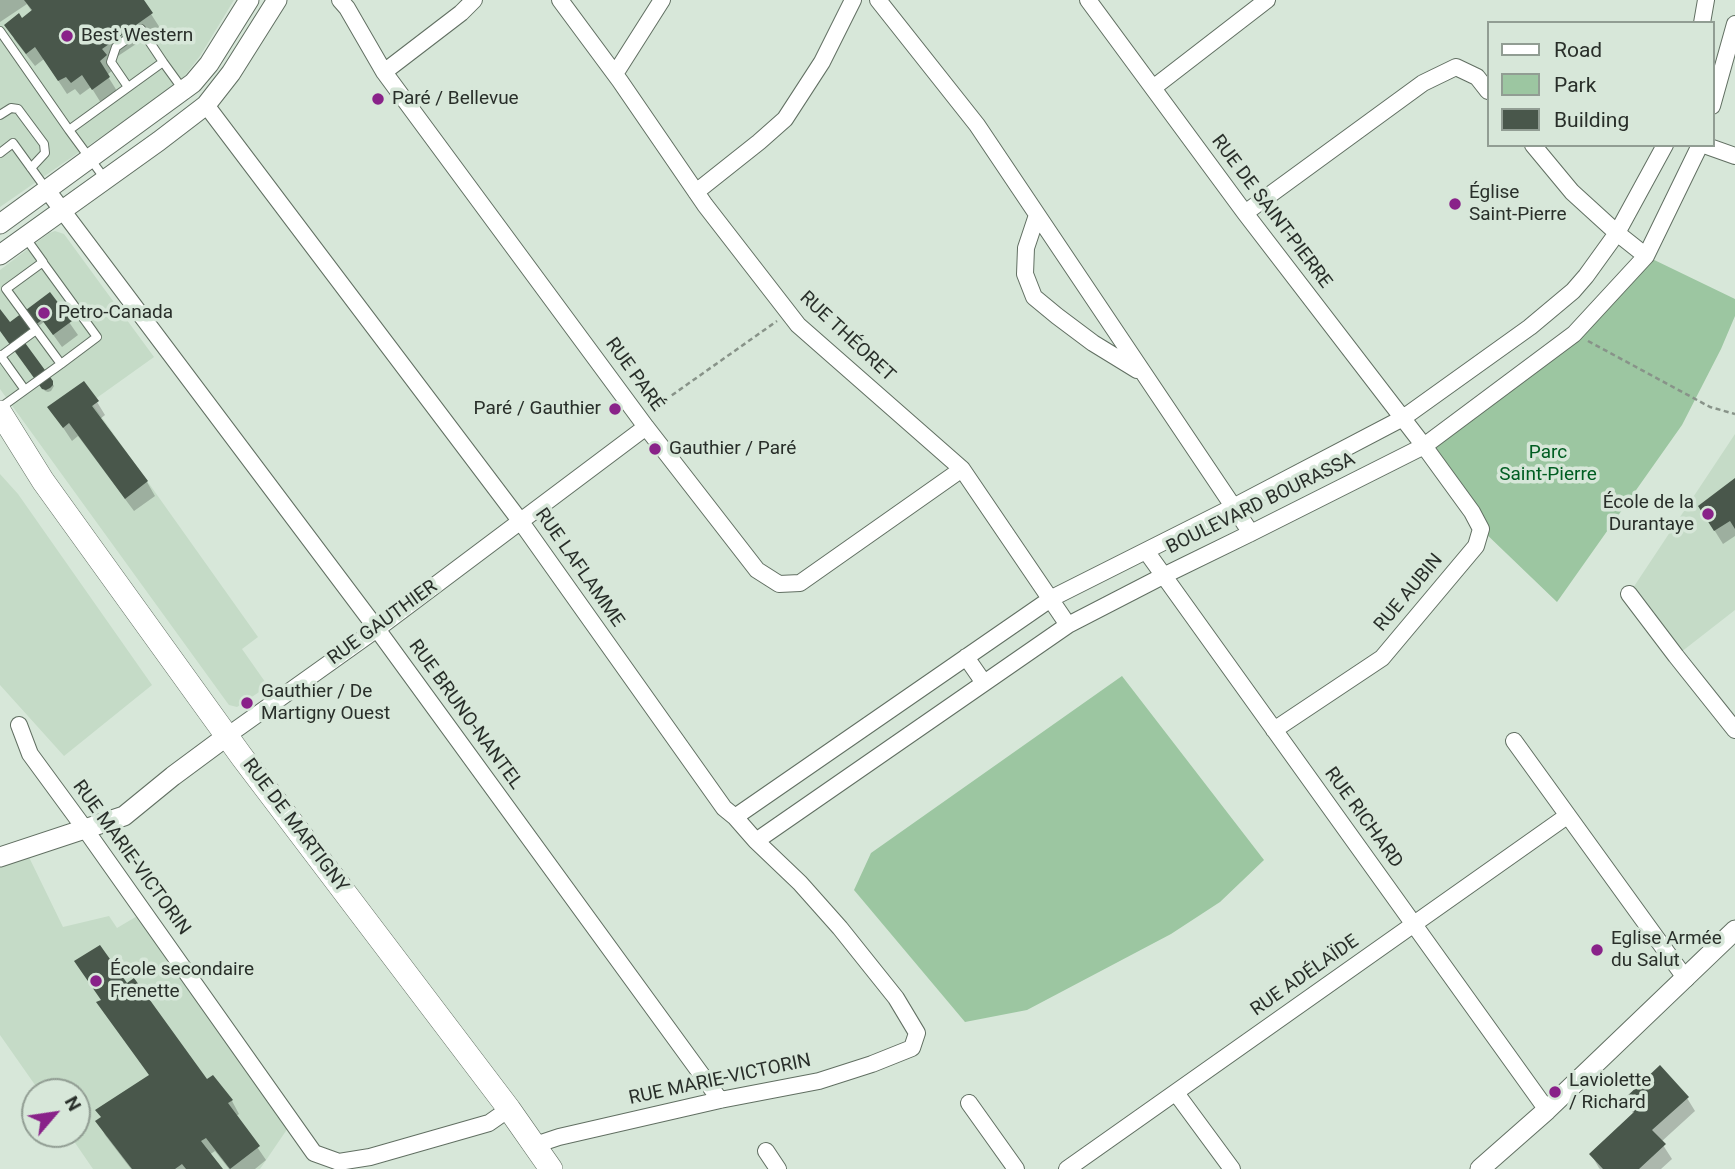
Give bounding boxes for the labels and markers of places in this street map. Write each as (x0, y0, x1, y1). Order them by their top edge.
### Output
place label: Best Western (81, 25, 193, 47)
marker: Best Western (59, 28, 75, 44)
place label: Paré / Bellevue (392, 88, 519, 110)
marker: Paré / Bellevue (370, 91, 386, 107)
place label: Église Saint-Pierre (1469, 182, 1567, 226)
marker: Église Saint-Pierre (1447, 196, 1463, 212)
place label: Petro-Canada (58, 302, 173, 324)
marker: Petro-Canada (36, 305, 52, 321)
place label: Paré / Gauthier (474, 398, 601, 420)
marker: Paré / Gauthier (607, 401, 623, 417)
place label: Gauthier / Paré (669, 438, 796, 460)
marker: Gauthier / Paré (647, 441, 663, 457)
place label: École de la Durantaye (1603, 492, 1694, 536)
marker: École de la Durantaye (1700, 506, 1716, 522)
place label: Gauthier / De Martigny Ouest (261, 681, 390, 725)
marker: Gauthier / De Martigny Ouest (239, 695, 255, 711)
place label: Eglise Armée du Salut (1611, 928, 1722, 972)
marker: Eglise Armée du Salut (1589, 942, 1605, 958)
place label: École secondaire Frenette (110, 959, 254, 1003)
marker: École secondaire Frenette (88, 973, 104, 989)
place label: Laviolette / Richard (1569, 1070, 1651, 1114)
marker: Laviolette / Richard (1547, 1084, 1563, 1100)

